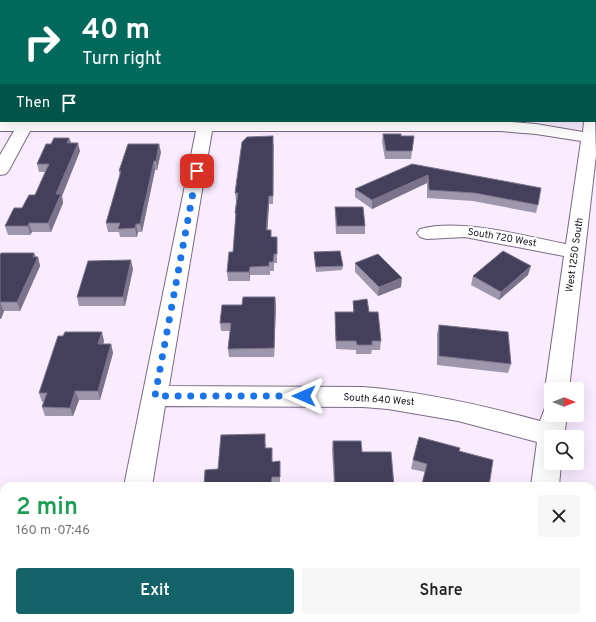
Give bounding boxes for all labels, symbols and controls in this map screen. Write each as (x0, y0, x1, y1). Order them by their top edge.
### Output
text: 40 m (82, 13, 150, 49)
icon: right (16, 16, 68, 68)
text: Turn right (82, 48, 162, 71)
icon: arrive (58, 92, 80, 114)
text: Then (16, 94, 50, 113)
pin (180, 154, 214, 188)
icon: arrive (186, 160, 208, 182)
street label: West 1250 South (563, 217, 587, 293)
street label: South 720 West (467, 226, 538, 250)
position arrow (283, 375, 325, 417)
north arrow (544, 382, 584, 422)
map controls (544, 382, 584, 470)
street label: South 640 West (343, 391, 415, 409)
button: search (544, 430, 584, 470)
text: 2 min (16, 493, 78, 523)
button: close (538, 495, 580, 537)
text: 160 m · 07:46 (16, 523, 90, 539)
button: Exit (16, 568, 294, 614)
button: Share (302, 568, 580, 614)

